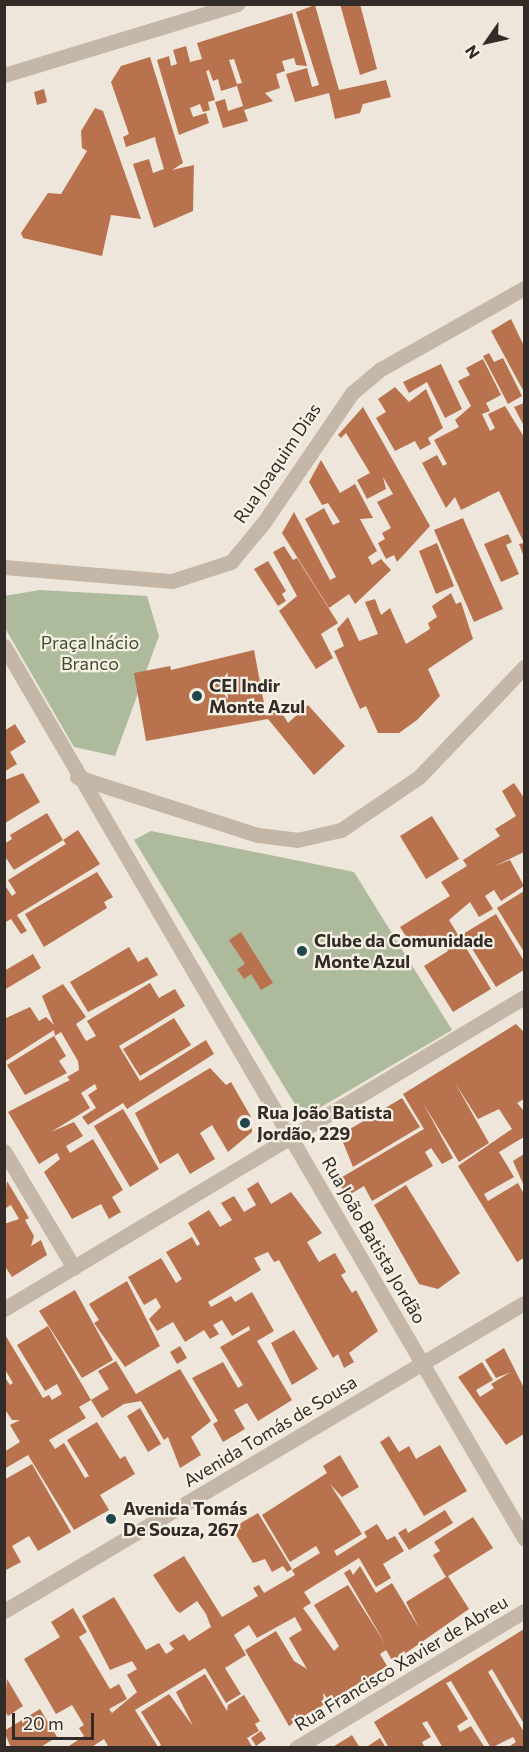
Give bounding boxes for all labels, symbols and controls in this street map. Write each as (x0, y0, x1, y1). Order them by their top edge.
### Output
north arrow (457, 12, 517, 72)
text: N (460, 42, 483, 63)
street label: Rua Joaquim Dias (229, 399, 325, 527)
park label: Praça Inácio Branco (41, 632, 139, 674)
place label: CEI Indir Monte Azul (209, 675, 305, 718)
marker: CEI Indir Monte Azul (190, 689, 204, 703)
place label: Clube da Comunidade Monte Azul (314, 930, 493, 972)
marker: Clube da Comunidade Monte Azul (295, 944, 309, 958)
place label: Rua João Batista Jordão, 229 (257, 1102, 392, 1144)
marker: Rua João Batista Jordão, 229 (238, 1116, 252, 1130)
street label: Rua João Batista Jordão (317, 1153, 431, 1327)
street label: Avenida Tomás de Sousa (179, 1371, 361, 1491)
place label: Avenida Tomás De Souza, 267 (123, 1498, 247, 1540)
marker: Avenida Tomás De Souza, 267 (104, 1512, 118, 1526)
street label: Rua Francisco Xavier de Abreu (291, 1591, 511, 1735)
scale bar (15, 1701, 98, 1739)
text: 20 m (23, 1712, 64, 1734)

